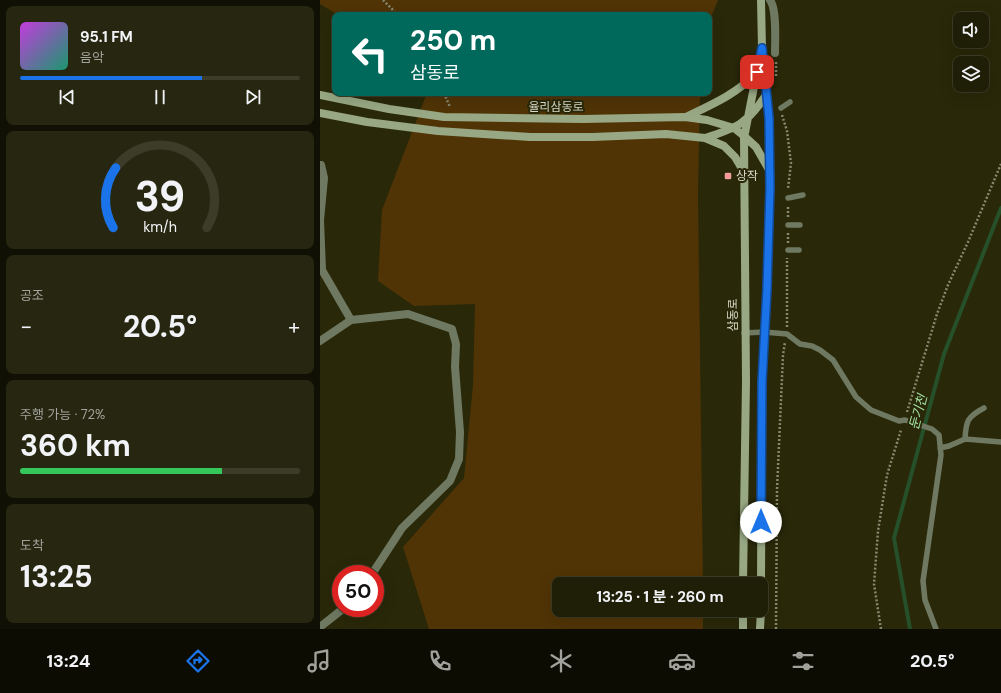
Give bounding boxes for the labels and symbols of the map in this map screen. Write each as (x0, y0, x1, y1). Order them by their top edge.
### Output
pin (740, 55, 774, 89)
street label: 율리삼동로 (528, 99, 584, 115)
place label: 상작 (736, 168, 758, 184)
marker: 상작 (723, 171, 733, 181)
street label: 삼동로 (725, 298, 741, 332)
water label: 둔기천 (905, 391, 931, 432)
position arrow (740, 501, 782, 543)
speed limit sign: 50 (332, 565, 384, 617)

